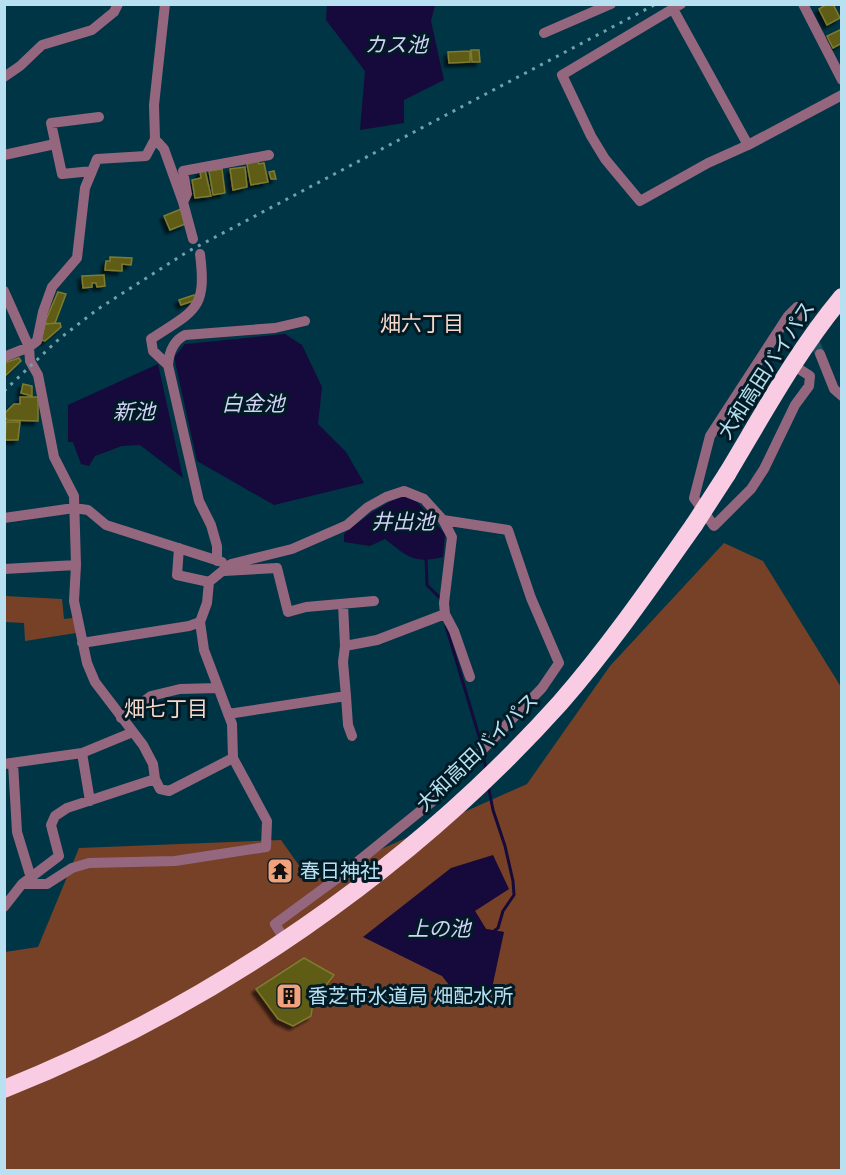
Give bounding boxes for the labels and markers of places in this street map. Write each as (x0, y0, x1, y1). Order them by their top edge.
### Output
temple icon: 春日神社 (265, 856, 295, 886)
place label: 春日神社 (300, 857, 380, 885)
building icon: 香芝市水道局 畑配水所 (274, 981, 304, 1011)
place label: 香芝市水道局 畑配水所 (308, 982, 513, 1010)

